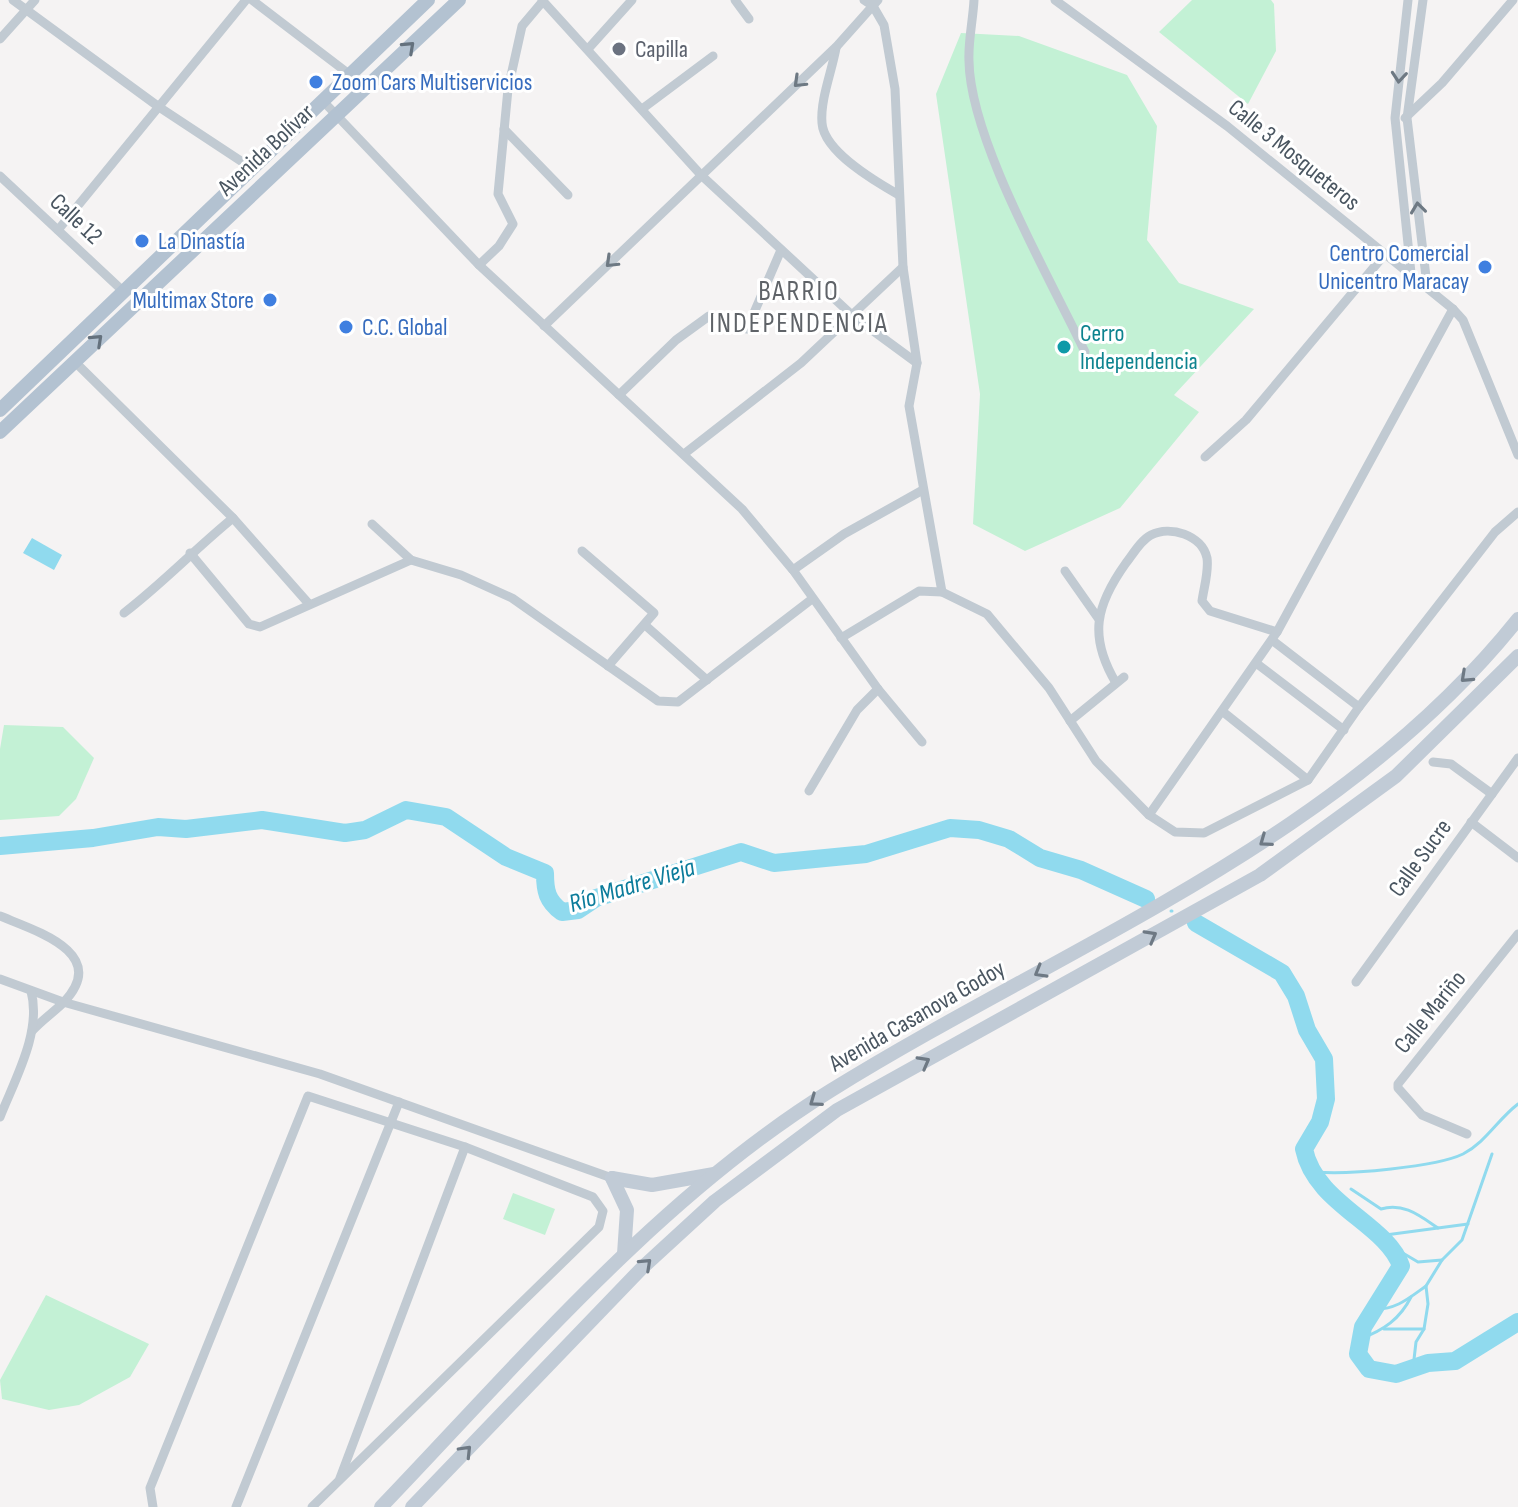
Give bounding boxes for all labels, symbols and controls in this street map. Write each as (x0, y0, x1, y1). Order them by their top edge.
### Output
place label: Capilla (635, 35, 688, 64)
marker: Capilla (610, 40, 628, 58)
one-way arrow (399, 42, 414, 56)
place label: Zoom Cars Multiservicios (332, 68, 532, 97)
one-way arrow (1390, 71, 1407, 84)
one-way arrow (794, 72, 808, 87)
marker: Zoom Cars Multiservicios (307, 73, 325, 91)
street label: Calle 3 Mosqueteros (1222, 93, 1366, 217)
street label: Avenida Bolívar (211, 98, 320, 203)
street label: Calle 12 (44, 187, 108, 251)
one-way arrow (1409, 201, 1426, 214)
place label: La Dinastía (158, 227, 245, 256)
marker: La Dinastía (133, 232, 151, 250)
place label: Centro Comercial Unicentro Maracay (1318, 239, 1469, 296)
one-way arrow (606, 252, 620, 267)
marker: Centro Comercial Unicentro Maracay (1476, 258, 1494, 276)
district label: BARRIO INDEPENDENCIA (709, 275, 889, 340)
place label: Multimax Store (132, 286, 254, 315)
marker: Multimax Store (261, 291, 279, 309)
place label: C.C. Global (362, 313, 448, 342)
marker: C.C. Global (337, 318, 355, 336)
place label: Cerro Independencia (1080, 319, 1198, 376)
one-way arrow (87, 335, 102, 349)
marker: Cerro Independencia (1055, 338, 1073, 356)
one-way arrow (1461, 668, 1475, 683)
street label: Calle Sucre (1382, 814, 1458, 902)
one-way arrow (1259, 831, 1273, 846)
water label: Río Madre Vieja (565, 852, 699, 920)
one-way arrow (1142, 930, 1157, 946)
street label: Avenida Casanova Godoy (823, 954, 1010, 1079)
one-way arrow (1034, 962, 1049, 978)
street label: Calle Mariño (1388, 965, 1472, 1059)
one-way arrow (915, 1056, 929, 1072)
one-way arrow (809, 1092, 824, 1106)
one-way arrow (637, 1259, 652, 1273)
one-way arrow (457, 1446, 471, 1460)

